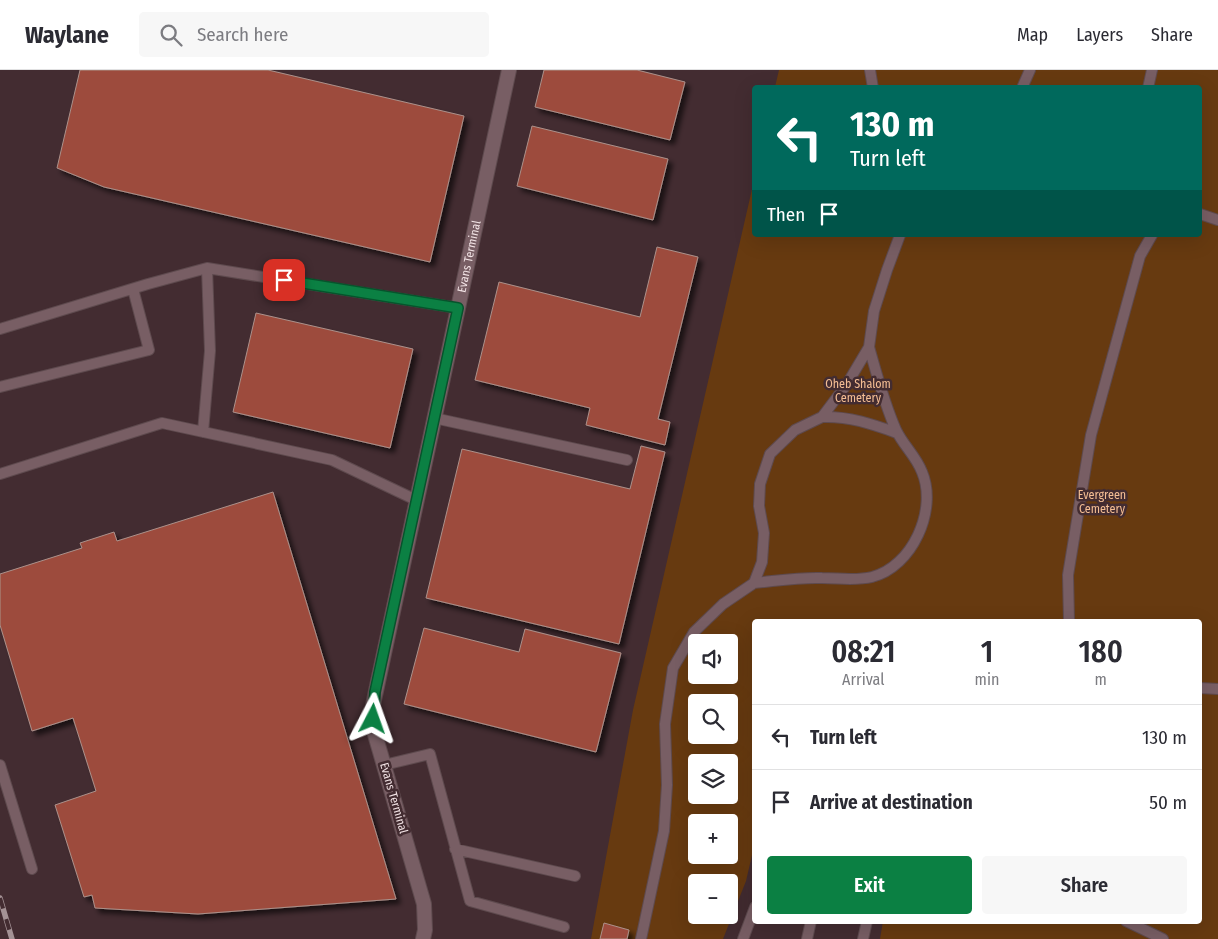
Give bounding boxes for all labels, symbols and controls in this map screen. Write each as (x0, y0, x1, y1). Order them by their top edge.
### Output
search box (139, 12, 489, 57)
text: Waylane (25, 21, 109, 49)
icon: search (157, 21, 185, 49)
text: Search here (197, 23, 288, 46)
text: Map (1017, 24, 1048, 46)
text: Layers (1076, 24, 1123, 46)
text: Share (1151, 24, 1193, 46)
text: 130 m (850, 103, 934, 145)
icon: left (767, 105, 832, 170)
text: Turn left (850, 145, 926, 172)
icon: arrive (815, 200, 843, 228)
text: Then (767, 203, 805, 226)
street label: Evans Terminal (455, 219, 484, 294)
pin (263, 259, 305, 301)
icon: arrive (270, 266, 298, 294)
park label: Oheb Shalom Cemetery (825, 377, 891, 405)
park label: Evergreen Cemetery (1078, 488, 1126, 516)
map controls (688, 634, 738, 924)
button: sound (688, 634, 738, 684)
text: 08:21 (831, 634, 895, 670)
text: 1 (981, 634, 993, 670)
text: 180 (1079, 634, 1123, 670)
text: Arrival (842, 670, 885, 689)
text: min (975, 670, 999, 689)
text: m (1095, 670, 1107, 689)
position arrow (346, 692, 398, 744)
button: search (688, 694, 738, 744)
icon: left (767, 723, 795, 751)
text: Turn left (810, 726, 877, 749)
text: 130 m (1142, 726, 1187, 749)
button: layers (688, 754, 738, 804)
street label: Evans Terminal (377, 761, 411, 835)
icon: arrive (767, 788, 795, 816)
text: Arrive at destination (810, 791, 973, 814)
text: 50 m (1149, 791, 1187, 814)
button: + (688, 814, 738, 864)
button: Exit (767, 856, 972, 914)
button: Share (982, 856, 1187, 914)
button: − (688, 874, 738, 924)

